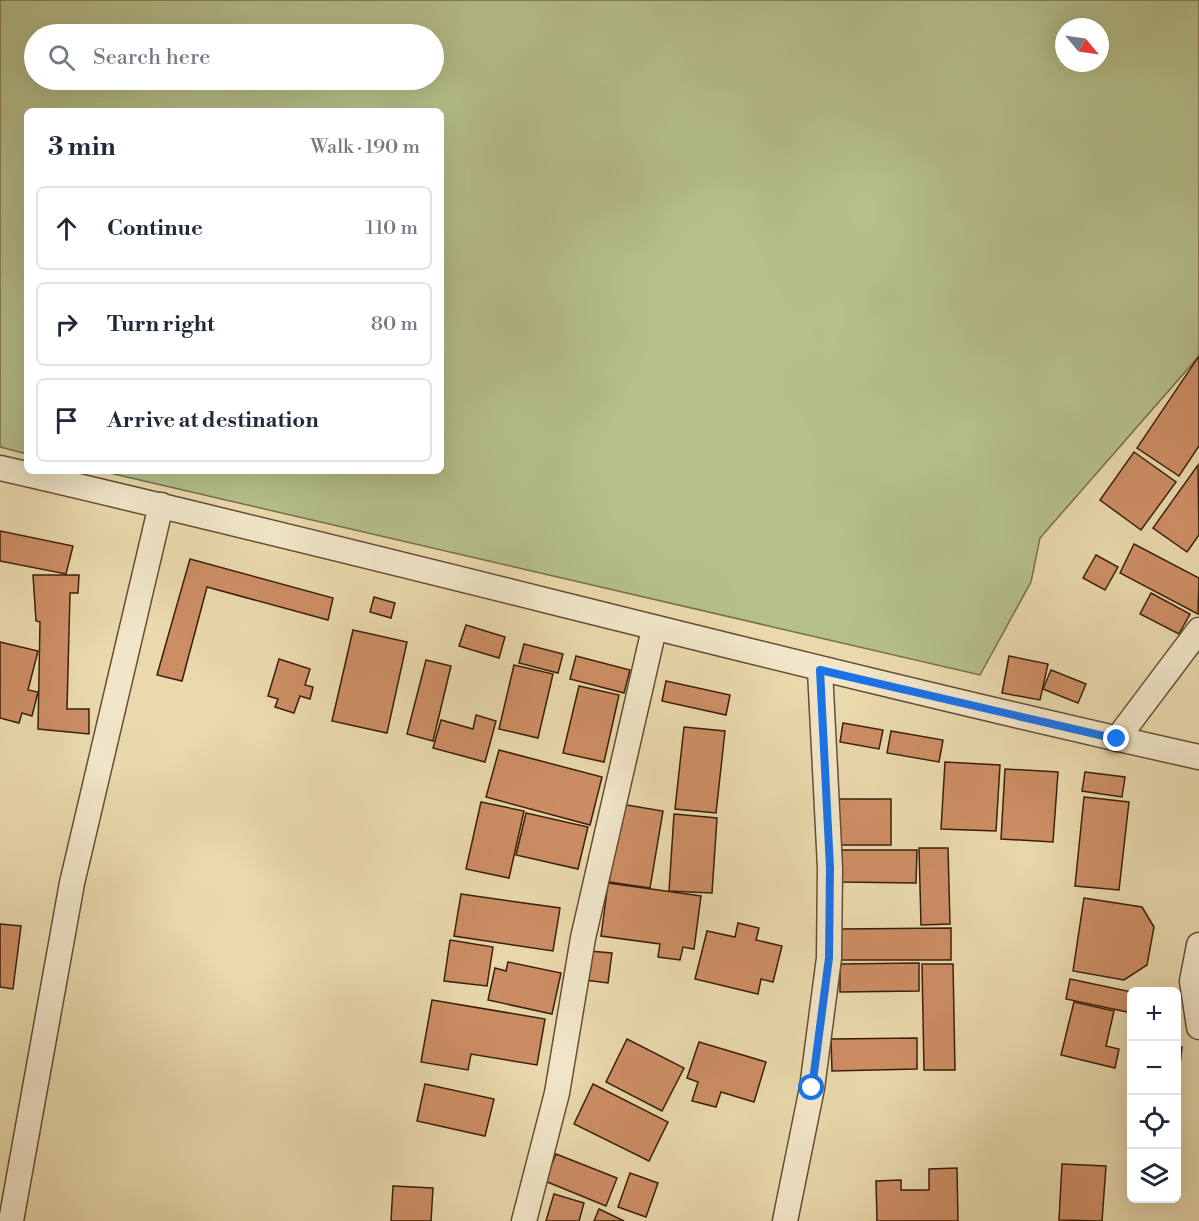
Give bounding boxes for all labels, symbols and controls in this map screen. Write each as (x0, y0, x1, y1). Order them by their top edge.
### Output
north arrow (1055, 18, 1109, 72)
search box (24, 24, 444, 90)
icon: search (45, 41, 78, 74)
text: Search here (93, 44, 210, 71)
text: 3 min (48, 131, 116, 163)
text: Walk · 190 m (310, 135, 420, 160)
icon: ahead (50, 212, 83, 245)
text: Continue (107, 215, 203, 242)
text: 110 m (366, 216, 418, 241)
icon: right (50, 308, 83, 341)
text: Turn right (107, 311, 215, 338)
text: 80 m (371, 312, 418, 337)
icon: arrive (50, 404, 83, 437)
text: Arrive at destination (107, 407, 319, 434)
route end (1103, 725, 1129, 751)
map controls (1127, 987, 1181, 1203)
button: + (1127, 987, 1181, 1041)
button: − (1127, 1041, 1181, 1095)
route start (798, 1074, 824, 1100)
button: locate (1127, 1095, 1181, 1149)
button: layers (1127, 1149, 1181, 1203)

